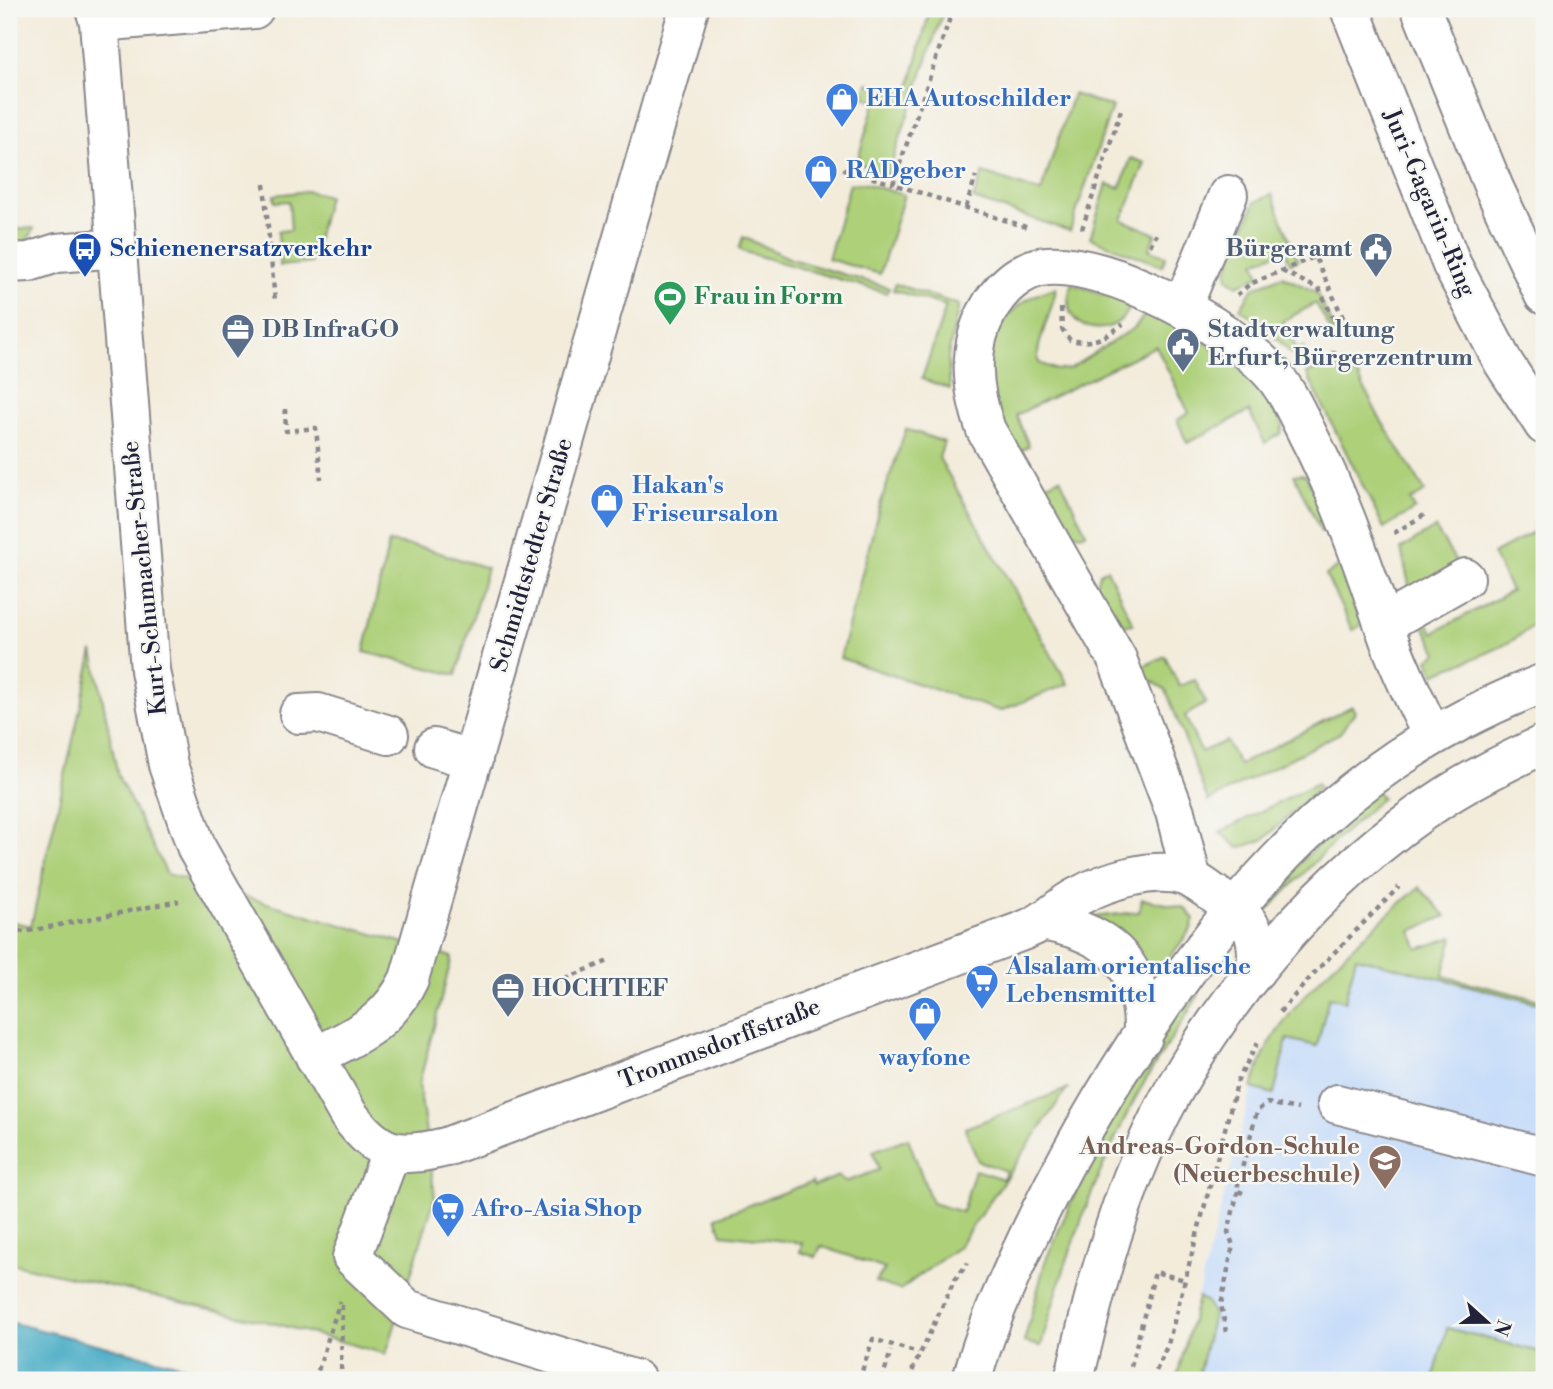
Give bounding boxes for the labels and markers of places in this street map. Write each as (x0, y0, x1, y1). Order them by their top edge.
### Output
shop icon: EHA Autoschilder (823, 80, 861, 129)
place label: EHA Autoschilder (866, 84, 1071, 114)
shop icon: RADgeber (802, 152, 840, 201)
place label: RADgeber (846, 156, 966, 186)
bus stop icon: Schienenersatzverkehr (66, 230, 104, 279)
public building icon: Bürgeramt (1357, 230, 1395, 279)
place label: Schienenersatzverkehr (110, 234, 372, 264)
place label: Bürgeramt (1226, 234, 1352, 264)
sports icon: Frau in Form (651, 278, 689, 327)
place label: Frau in Form (694, 282, 843, 312)
office icon: DB InfraGO (219, 311, 257, 360)
place label: DB InfraGO (262, 315, 399, 345)
place label: Stadtverwaltung Erfurt, Bürgerzentrum (1208, 315, 1473, 373)
public building icon: Stadtverwaltung Erfurt, Bürgerzentrum (1164, 325, 1202, 374)
place label: Hakan's Friseursalon (632, 471, 779, 529)
shop icon: Hakan's Friseursalon (588, 481, 626, 530)
place label: Alsalam orientalische Lebensmittel (1005, 952, 1251, 1010)
supermarket icon: Alsalam orientalische Lebensmittel (963, 962, 1001, 1011)
office icon: HOCHTIEF (489, 970, 527, 1019)
place label: HOCHTIEF (532, 974, 669, 1004)
shop icon: wayfone (906, 994, 944, 1043)
place label: wayfone (878, 1043, 971, 1073)
place label: Andreas-Gordon-Schule (Neuerbeschule) (1078, 1132, 1360, 1190)
school or university icon: Andreas-Gordon-Schule (Neuerbeschule) (1366, 1142, 1404, 1191)
supermarket icon: Afro-Asia Shop (429, 1190, 467, 1239)
place label: Afro-Asia Shop (471, 1194, 642, 1224)

